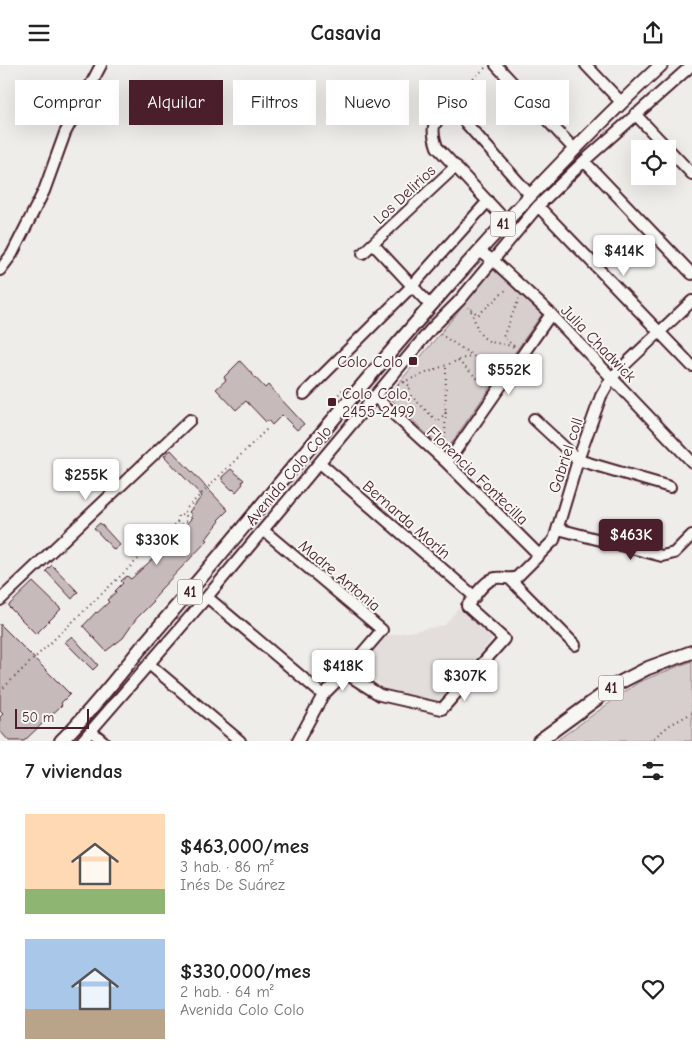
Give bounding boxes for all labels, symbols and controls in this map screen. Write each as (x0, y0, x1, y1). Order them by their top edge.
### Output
icon: menu (25, 19, 53, 47)
icon: share (639, 19, 667, 47)
text: Casavia (311, 20, 381, 46)
chip: Comprar (15, 80, 119, 125)
chip: Alquilar (129, 80, 223, 125)
chip: Filtros (233, 80, 316, 125)
chip: Nuevo (326, 80, 409, 125)
chip: Piso (419, 80, 486, 125)
chip: Casa (496, 80, 569, 125)
map controls (631, 140, 676, 185)
button: locate (631, 140, 676, 185)
street label: Los Delirios (370, 161, 440, 228)
road number: 41 (490, 211, 516, 237)
pin: $414K (589, 235, 659, 277)
text: $414K (604, 242, 644, 260)
street label: Julia Chadwick (557, 301, 640, 386)
place label: Colo Colo (337, 353, 403, 371)
pin: $552K (474, 353, 544, 396)
marker: Colo Colo (407, 355, 419, 367)
text: $552K (487, 361, 531, 379)
place label: Colo Colo, 2455-2499 (342, 385, 415, 421)
marker: Colo Colo, 2455-2499 (326, 396, 338, 408)
street label: Gabriel coll (545, 415, 587, 495)
street label: Avenida Colo Colo (242, 422, 336, 529)
street label: Florencia Fontecilla (423, 423, 532, 529)
pin: $255K (51, 459, 121, 501)
text: $255K (64, 466, 108, 484)
street label: Bernarda Morín (359, 477, 454, 563)
pin: $463K (596, 519, 666, 561)
pin: $330K (122, 523, 192, 566)
text: $463K (610, 526, 652, 544)
text: $330K (135, 531, 179, 549)
street label: Madre Antonia (295, 536, 384, 615)
road number: 41 (178, 579, 202, 605)
pin: $418K (308, 649, 378, 692)
text: $418K (323, 657, 363, 675)
pin: $307K (430, 659, 500, 702)
text: $307K (444, 667, 486, 685)
road number: 41 (598, 675, 624, 701)
scale bar (15, 706, 89, 729)
text: 50 m (22, 709, 54, 726)
icon: filters (639, 757, 667, 785)
text: 7 viviendas (25, 759, 122, 783)
icon: home (65, 834, 125, 894)
text: $463,000/mes (180, 834, 309, 858)
icon: heart (639, 850, 667, 878)
text: 3 hab. · 86 m² (180, 858, 274, 876)
text: Inés De Suárez (180, 876, 285, 894)
icon: home (65, 959, 125, 1019)
text: $330,000/mes (180, 959, 311, 983)
icon: heart (639, 975, 667, 1003)
text: 2 hab. · 64 m² (180, 983, 274, 1001)
text: Avenida Colo Colo (180, 1001, 304, 1019)

